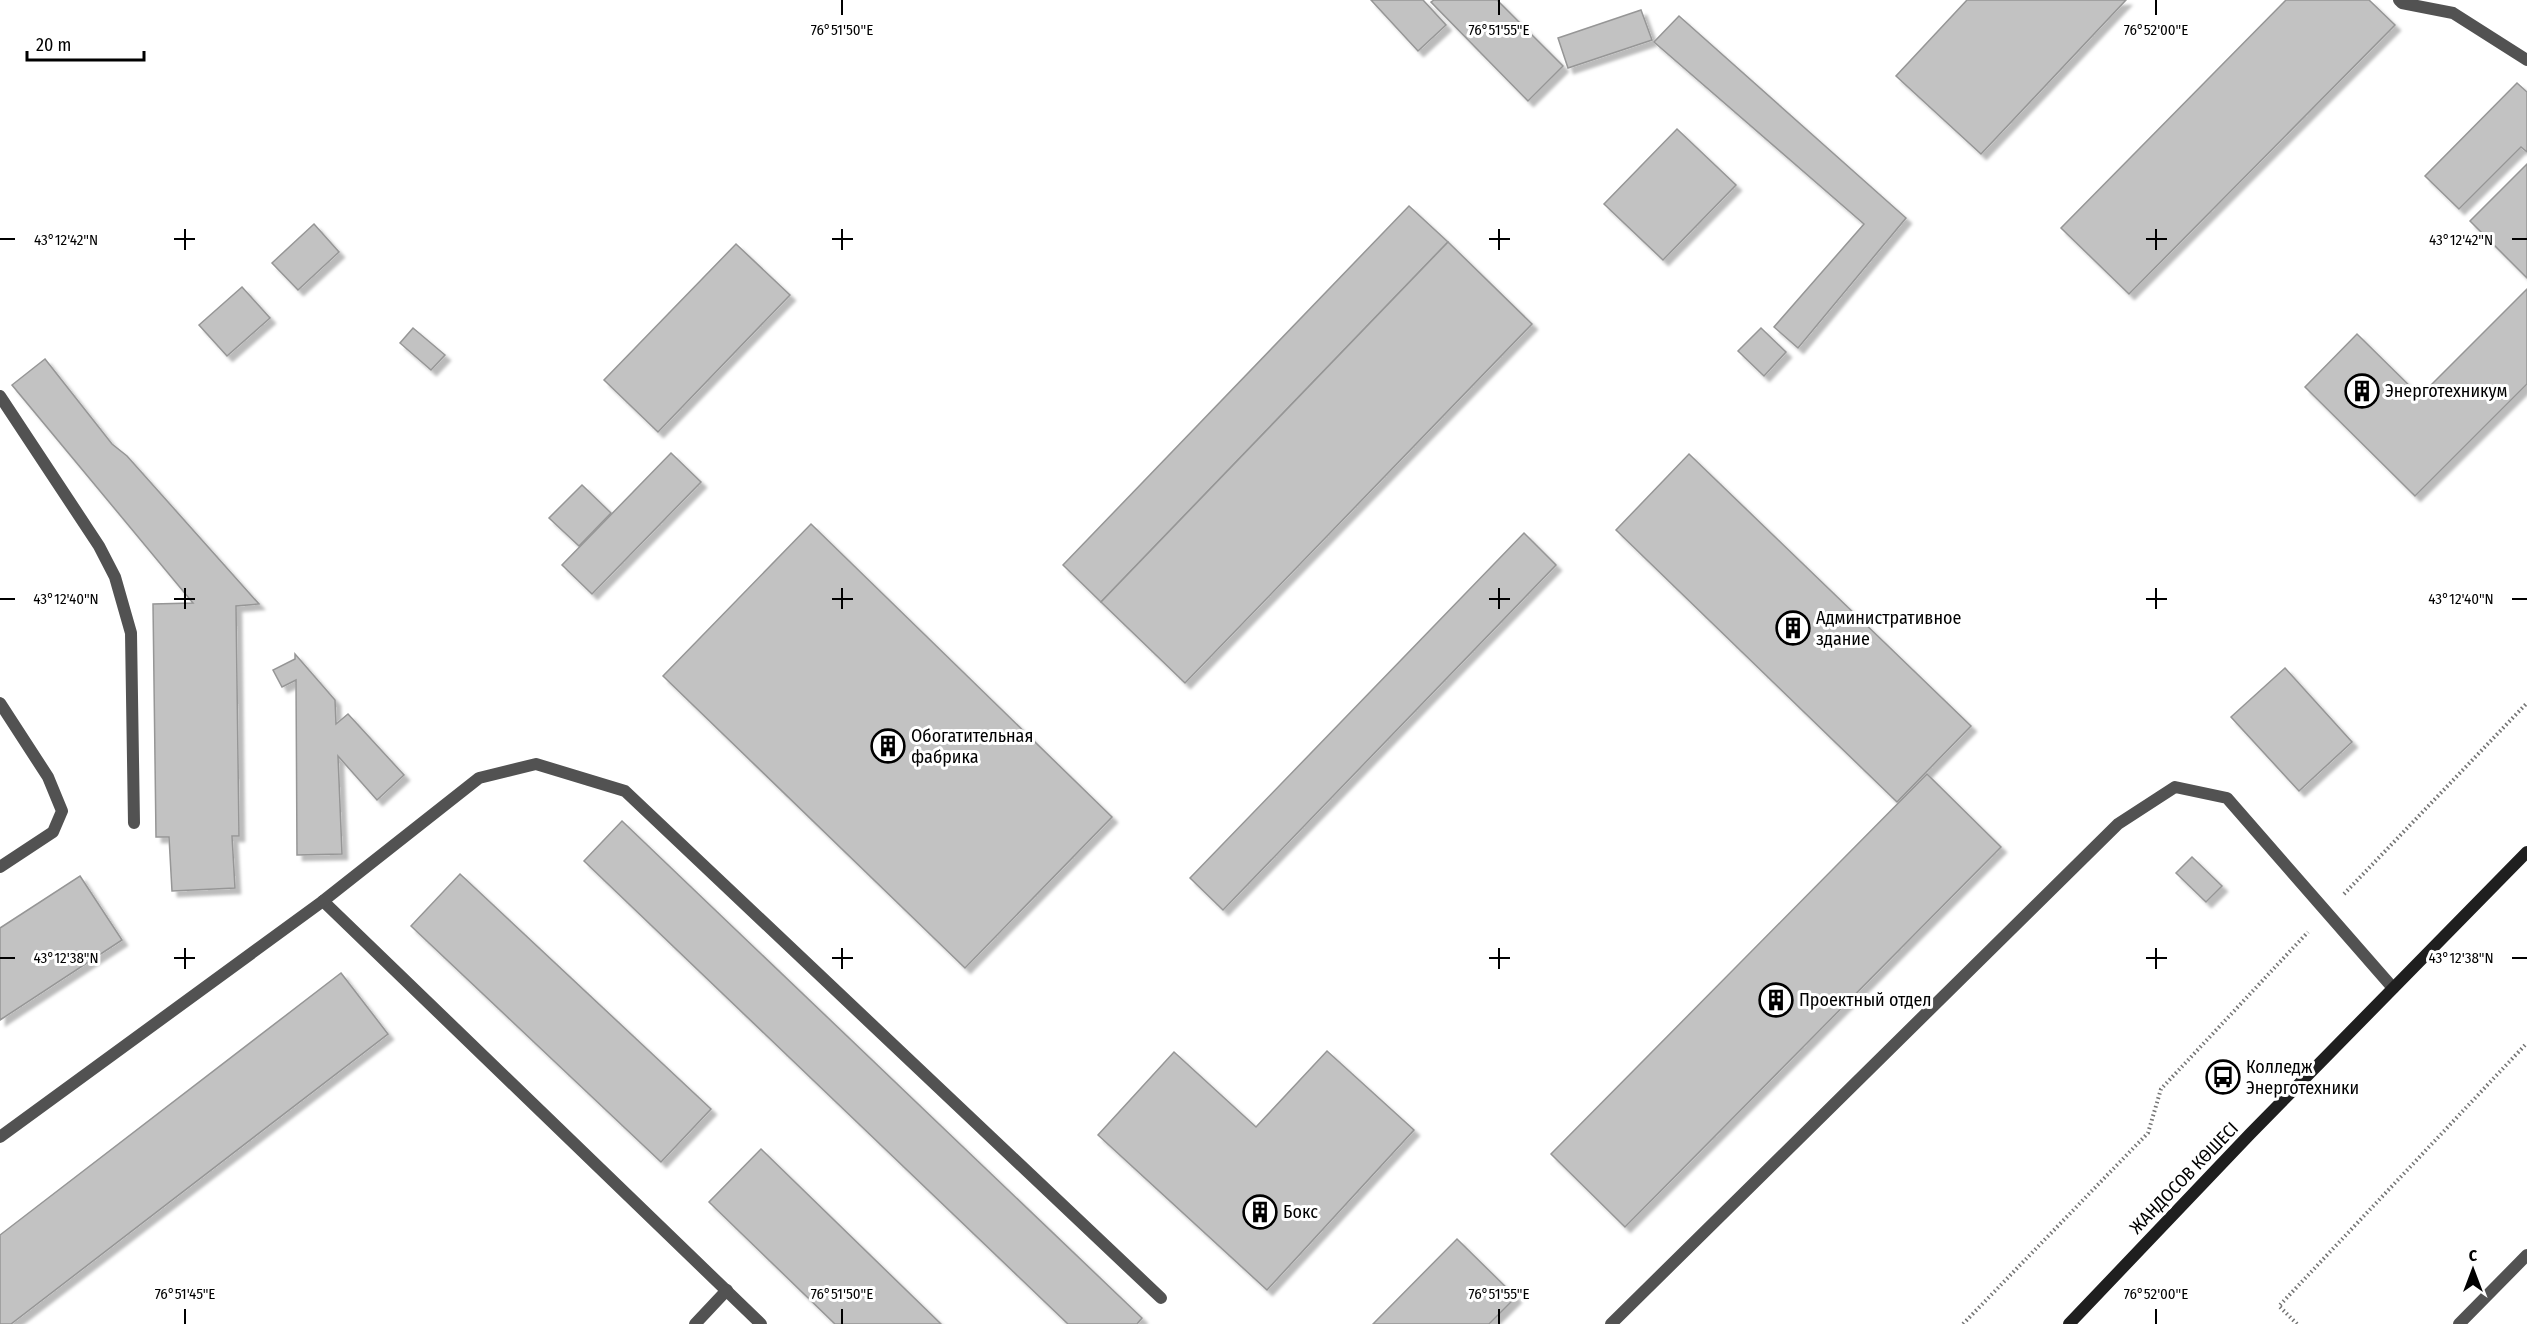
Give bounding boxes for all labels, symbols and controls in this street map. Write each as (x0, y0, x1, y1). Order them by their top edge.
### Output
text: 76°51'50"E (811, 21, 873, 39)
text: 76°51'55"E (1468, 21, 1530, 39)
text: 76°52'00"E (2124, 21, 2188, 39)
scale bar (27, 24, 144, 62)
text: 20 m (36, 34, 71, 56)
text: 43°12'42"N (34, 231, 98, 249)
text: 43°12'42"N (2429, 231, 2493, 249)
building icon: Энерготехникум (2344, 373, 2380, 409)
place label: Энерготехникум (2385, 380, 2507, 402)
text: 43°12'40"N (33, 590, 99, 608)
text: 43°12'40"N (2428, 590, 2494, 608)
place label: Административное здание (1816, 607, 1961, 650)
building icon: Административное здание (1775, 610, 1811, 646)
place label: Обогатительная фабрика (911, 725, 1033, 768)
building icon: Обогатительная фабрика (870, 728, 906, 764)
text: 43°12'38"N (33, 949, 99, 967)
text: 43°12'38"N (2428, 949, 2494, 967)
building icon: Проектный отдел (1758, 982, 1794, 1018)
place label: Проектный отдел (1799, 989, 1932, 1011)
place label: Колледж Энерготехники (2246, 1056, 2359, 1099)
bus stop icon: Колледж Энерготехники (2205, 1059, 2241, 1095)
street label: ЖАНДОСОВ КӨШЕСІ (2125, 1118, 2243, 1238)
building icon: Бокс (1242, 1194, 1278, 1230)
place label: Бокс (1283, 1201, 1318, 1223)
north arrow (2443, 1240, 2503, 1300)
text: С (2469, 1246, 2478, 1265)
text: 76°51'45"E (155, 1285, 215, 1303)
text: 76°51'50"E (811, 1285, 873, 1303)
text: 76°51'55"E (1468, 1285, 1530, 1303)
text: 76°52'00"E (2124, 1285, 2188, 1303)

